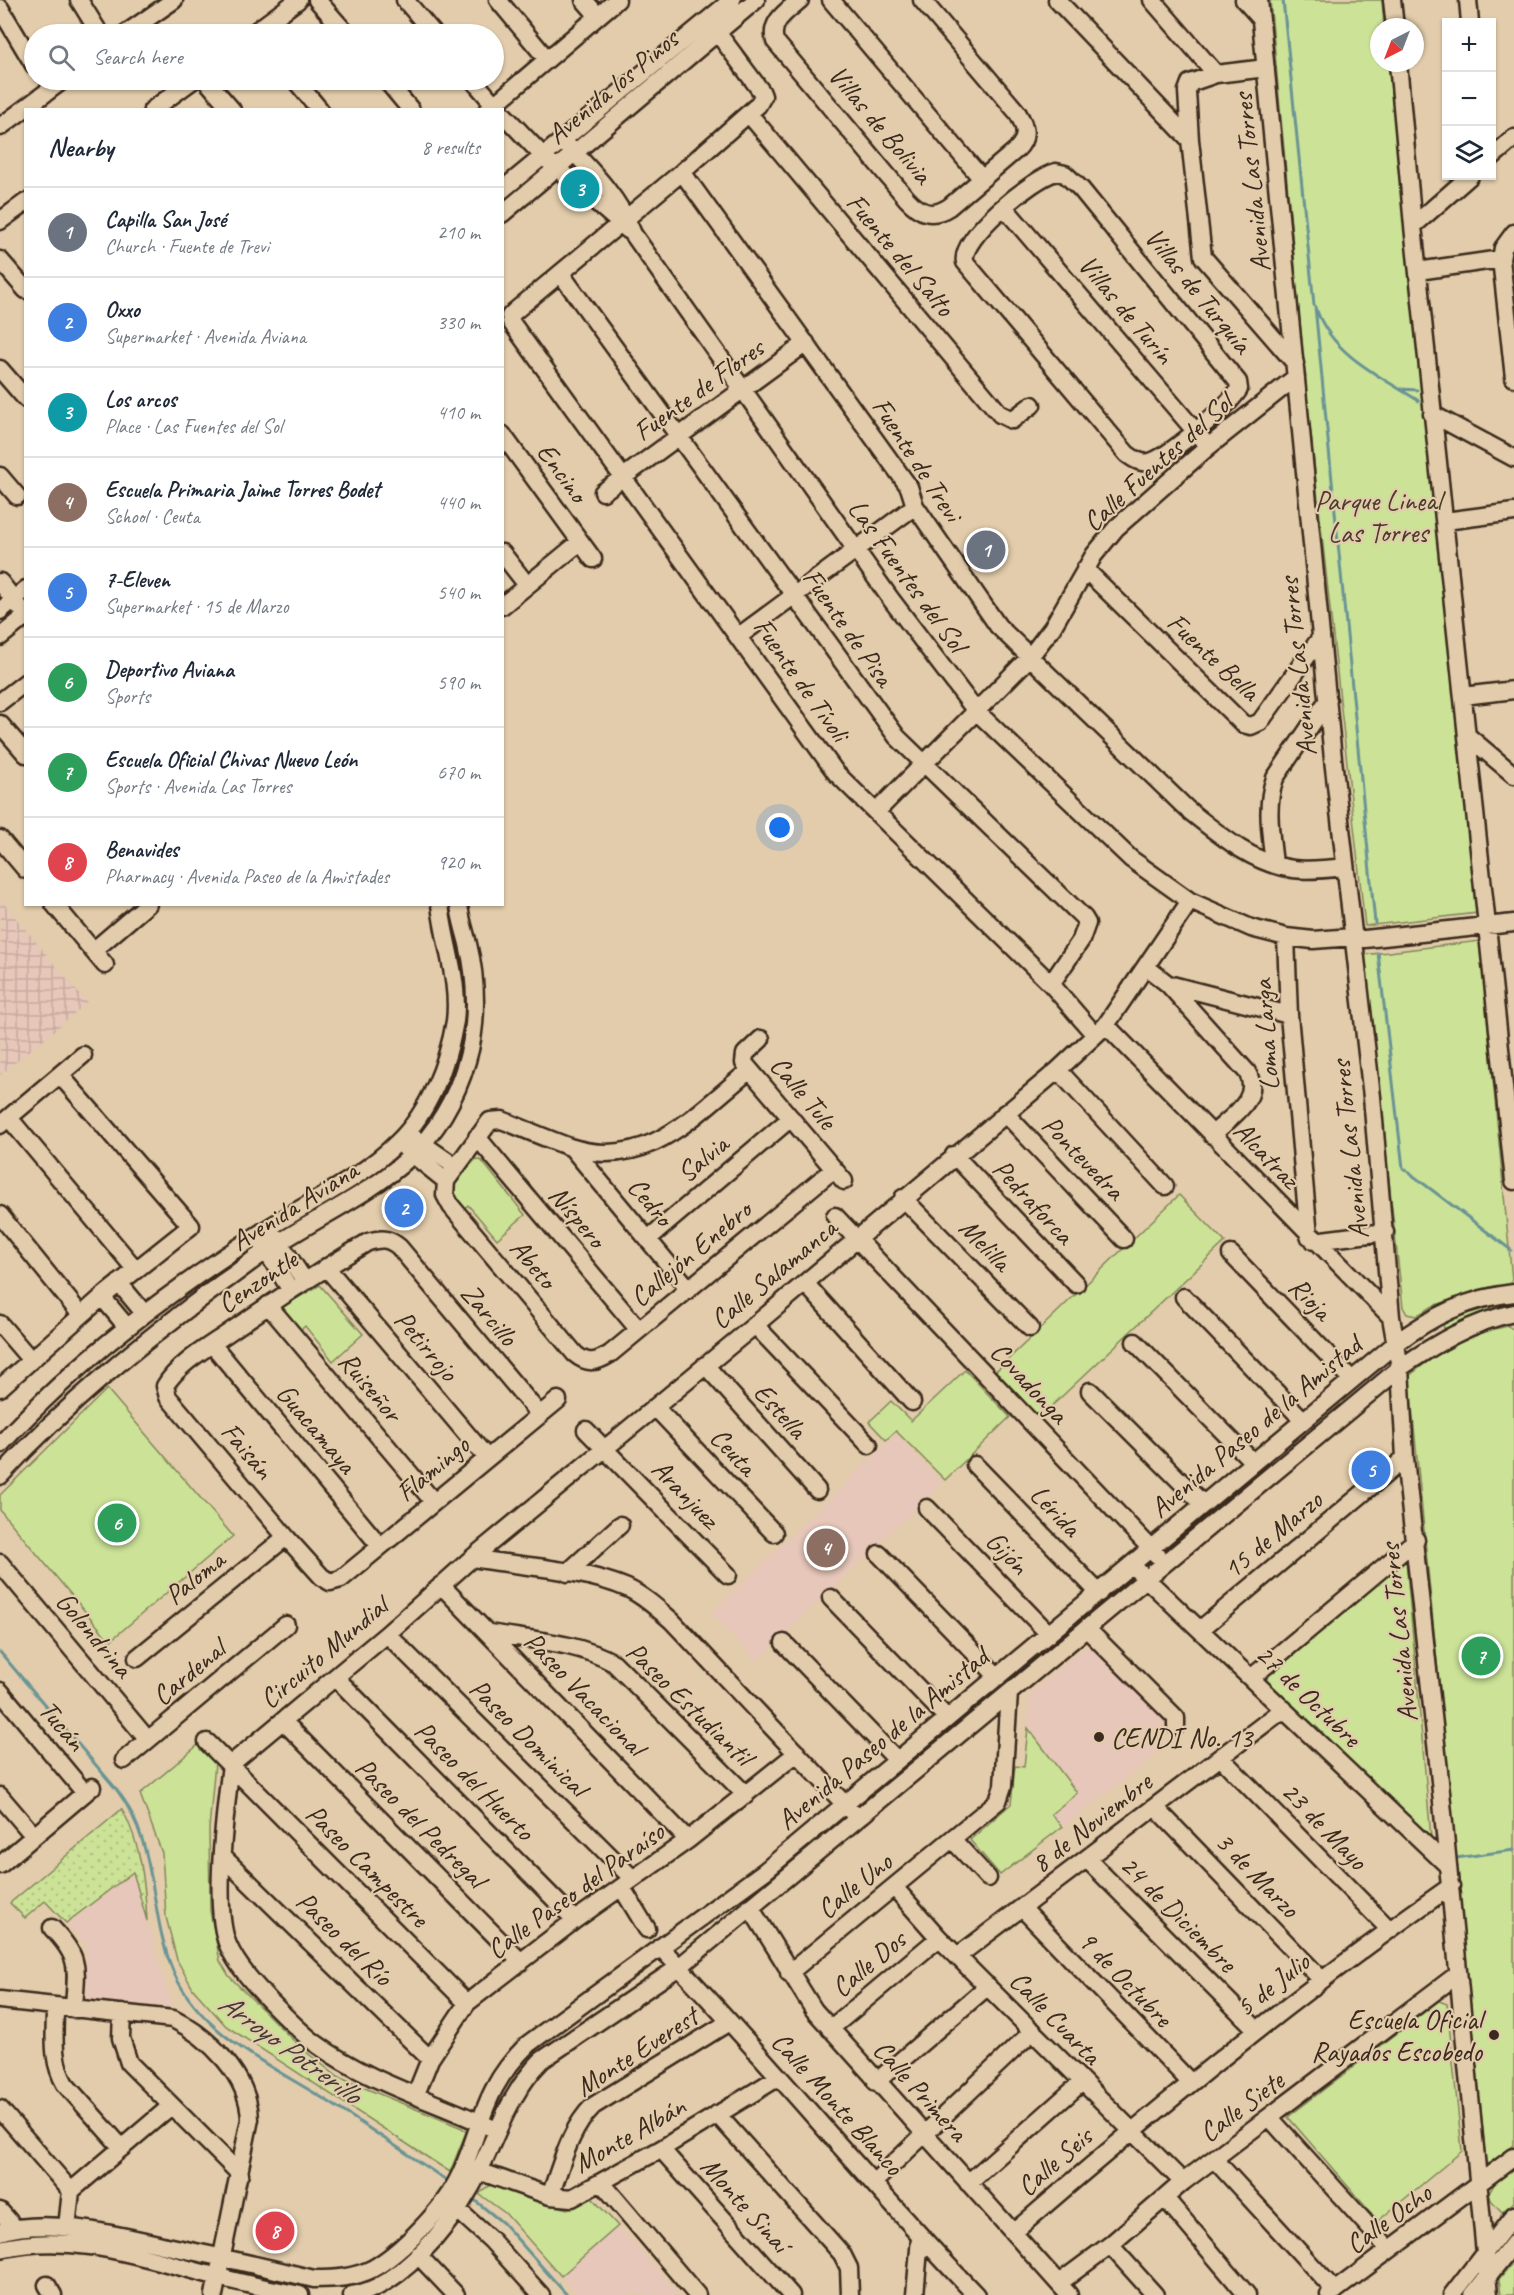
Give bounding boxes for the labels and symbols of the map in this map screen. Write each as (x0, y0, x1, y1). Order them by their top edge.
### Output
north arrow (1370, 18, 1424, 72)
street label: Avenida los Pinos (540, 20, 687, 151)
street label: Villas de Bolivia (821, 58, 941, 192)
street label: Avenida Las Torres (1224, 90, 1278, 274)
pin: 3 (560, 166, 600, 212)
street label: Fuente del Salto (839, 186, 964, 325)
street label: Villas de Turquía (1137, 220, 1261, 362)
street label: Villas de Turín (1071, 248, 1183, 372)
street label: Fuente de Flores (626, 329, 773, 449)
street label: Calle Fuentes del Sol (1075, 382, 1243, 539)
street label: Fuente de Trevi (865, 391, 973, 531)
street label: Encino (529, 436, 598, 511)
park label: Parque Lineal Las Torres (1315, 483, 1446, 550)
street label: Las Fuentes del Sol (841, 492, 978, 663)
pin: 1 (966, 528, 1006, 572)
street label: Fuente de Pisa (795, 562, 903, 695)
street label: Avenida Las Torres (1270, 574, 1324, 758)
street label: Fuente Bella (1160, 605, 1269, 709)
street label: Fuente de Tívoli (746, 610, 859, 751)
your location (765, 813, 794, 842)
street label: Loma Larga (1244, 977, 1287, 1092)
street label: Calle Tule (763, 1048, 846, 1138)
street label: Avenida Las Torres (1322, 1057, 1376, 1241)
street label: Pontevedra (1035, 1108, 1134, 1208)
street label: Alcatraz (1226, 1113, 1309, 1197)
street label: Salvia (670, 1125, 737, 1190)
street label: Avenida Aviana (224, 1151, 366, 1258)
street label: Pedraforca (985, 1151, 1083, 1253)
street label: Cedro (620, 1170, 683, 1235)
street label: Níspero (541, 1178, 616, 1257)
pin: 2 (384, 1186, 424, 1230)
street label: Callejón Enebro (623, 1191, 761, 1314)
street label: Calle Salamanca (703, 1209, 846, 1336)
street label: Melilla (952, 1210, 1021, 1280)
street label: Abeto (503, 1231, 567, 1298)
street label: Cenzontle (210, 1241, 306, 1321)
street label: Rioja (1282, 1269, 1341, 1329)
street label: Zarcillo (453, 1276, 527, 1354)
street label: Petirrojo (387, 1303, 468, 1389)
street label: Avenida Paseo de la Amistad (1142, 1325, 1371, 1525)
street label: Covadonga (983, 1334, 1078, 1432)
street label: Ruiseñor (331, 1344, 412, 1431)
street label: Estella (746, 1375, 816, 1447)
street label: Guacamaya (269, 1376, 365, 1482)
street label: Faisán (214, 1415, 282, 1487)
street label: Ceuta (703, 1420, 766, 1485)
street label: Flamingo (388, 1426, 478, 1509)
pin: 5 (1352, 1448, 1390, 1492)
street label: Aranjuez (644, 1452, 729, 1537)
street label: Lérida (1023, 1477, 1090, 1545)
street label: 15 de Marzo (1215, 1481, 1331, 1586)
pin: 6 (98, 1500, 136, 1546)
street label: Gijón (979, 1523, 1038, 1583)
pin: 4 (806, 1526, 846, 1570)
street label: Avenida Las Torres (1371, 1540, 1425, 1724)
street label: Paloma (157, 1541, 233, 1612)
street label: Golondrina (48, 1584, 142, 1686)
street label: Circuito Mundial (252, 1585, 398, 1716)
street label: Paseo Vacacional (517, 1624, 656, 1767)
street label: Cardenal (145, 1628, 236, 1713)
street label: Paseo Estudiantil (619, 1634, 764, 1776)
pin: 7 (1462, 1634, 1500, 1678)
street label: 27 de Octubre (1248, 1636, 1370, 1756)
street label: Avenida Paseo de la Amistad (769, 1637, 998, 1837)
street label: Paseo Dominical (462, 1671, 599, 1807)
street label: Tucán (31, 1693, 95, 1759)
street label: Paseo del Huerto (407, 1713, 543, 1849)
place label: CENDI No. 13 (1111, 1720, 1255, 1755)
marker: CENDI No. 13 (1092, 1730, 1106, 1744)
street label: Paseo del Pedregal (348, 1750, 497, 1899)
street label: 8 de Noviembre (1024, 1763, 1160, 1880)
street label: 23 de Mayo (1274, 1774, 1377, 1878)
street label: Paseo Campestre (299, 1796, 438, 1936)
street label: Calle Paseo del Paraíso (480, 1813, 673, 1967)
street label: 3 de Marzo (1208, 1824, 1309, 1926)
street label: Calle Uno (810, 1843, 901, 1926)
street label: 24 de Diciembre (1113, 1847, 1246, 1981)
street label: Paseo del Río (289, 1884, 402, 1995)
street label: Calle Dos (824, 1921, 915, 2005)
street label: 9 de Octubre (1071, 1923, 1182, 2035)
street label: 5 de Julio (1228, 1943, 1318, 2024)
street label: Calle Cuarta (1002, 1963, 1110, 2073)
water label: Arroyo Potrerillo (212, 1984, 371, 2114)
street label: Monte Everest (568, 1997, 707, 2104)
place label: Escuela Oficial Rayados Escobedo (1311, 2002, 1487, 2069)
street label: Calle Monte Blanco (764, 2024, 913, 2184)
marker: Escuela Oficial Rayados Escobedo (1487, 2028, 1501, 2042)
street label: Calle Primera (866, 2032, 977, 2150)
street label: Calle Siete (1192, 2062, 1292, 2150)
street label: Monte Albán (567, 2088, 693, 2180)
street label: Calle Seis (1010, 2118, 1101, 2204)
street label: Monte Sinaí (694, 2149, 802, 2264)
street label: Calle Ocho (1338, 2174, 1440, 2261)
pin: 8 (256, 2208, 294, 2254)

